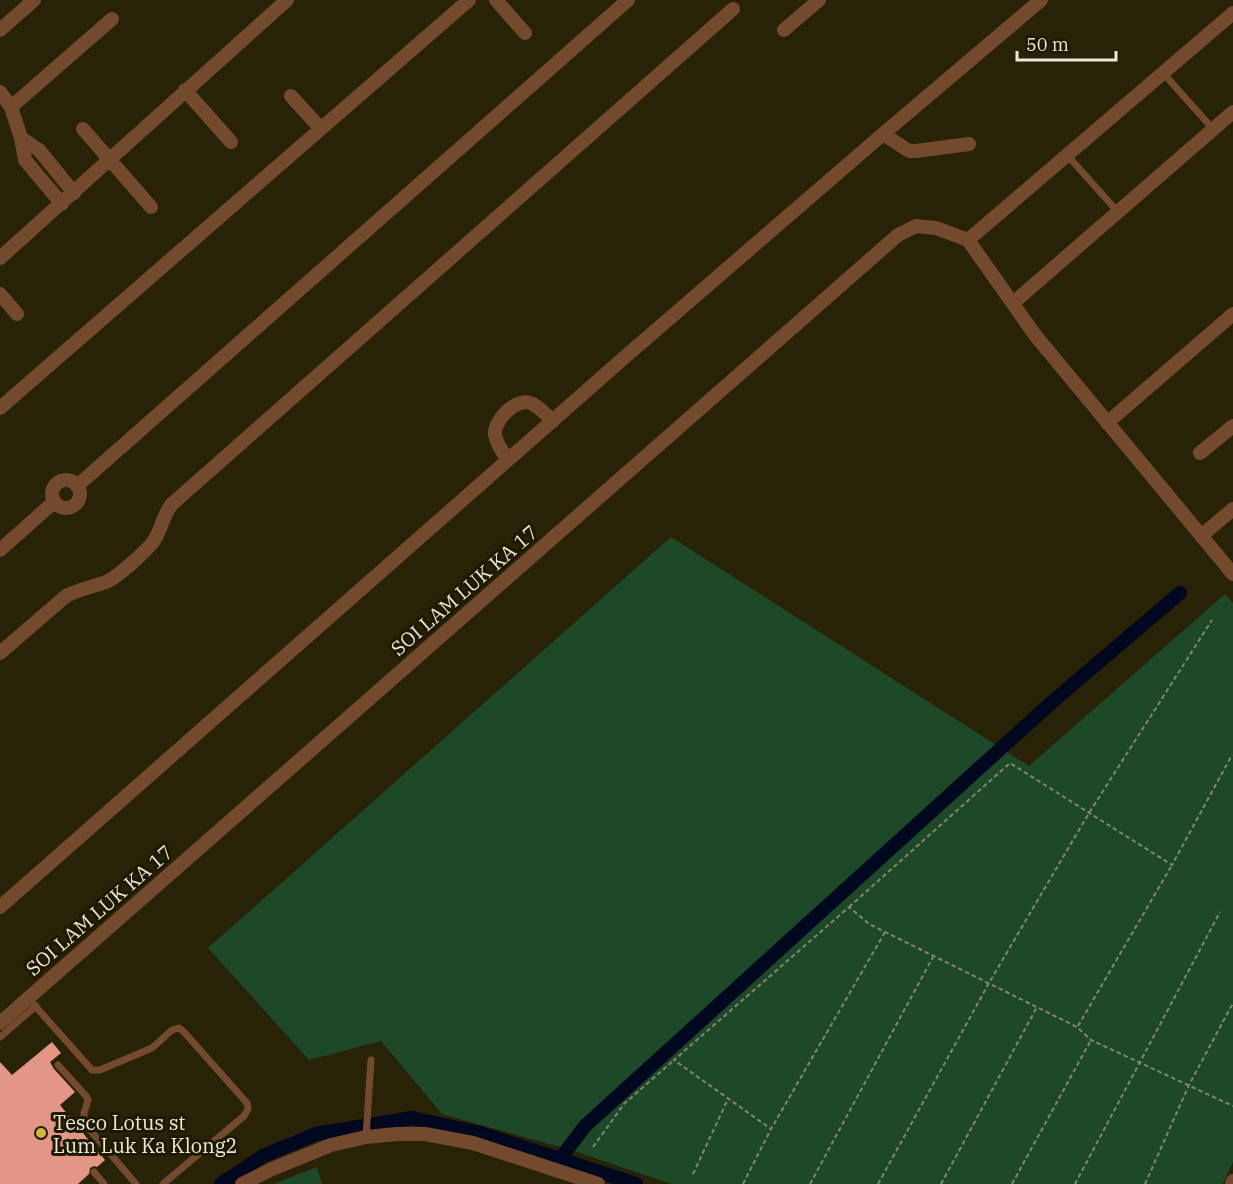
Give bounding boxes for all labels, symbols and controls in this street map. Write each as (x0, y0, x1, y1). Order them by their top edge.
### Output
scale bar (1017, 24, 1116, 62)
text: 50 m (1026, 33, 1069, 56)
street label: SOI LAM LUK KA 17 (385, 519, 543, 661)
street label: SOI LAM LUK KA 17 (20, 839, 178, 981)
place label: Tesco Lotus st Lum Luk Ka Klong2 (53, 1109, 238, 1159)
marker: Tesco Lotus st Lum Luk Ka Klong2 (34, 1126, 48, 1140)

